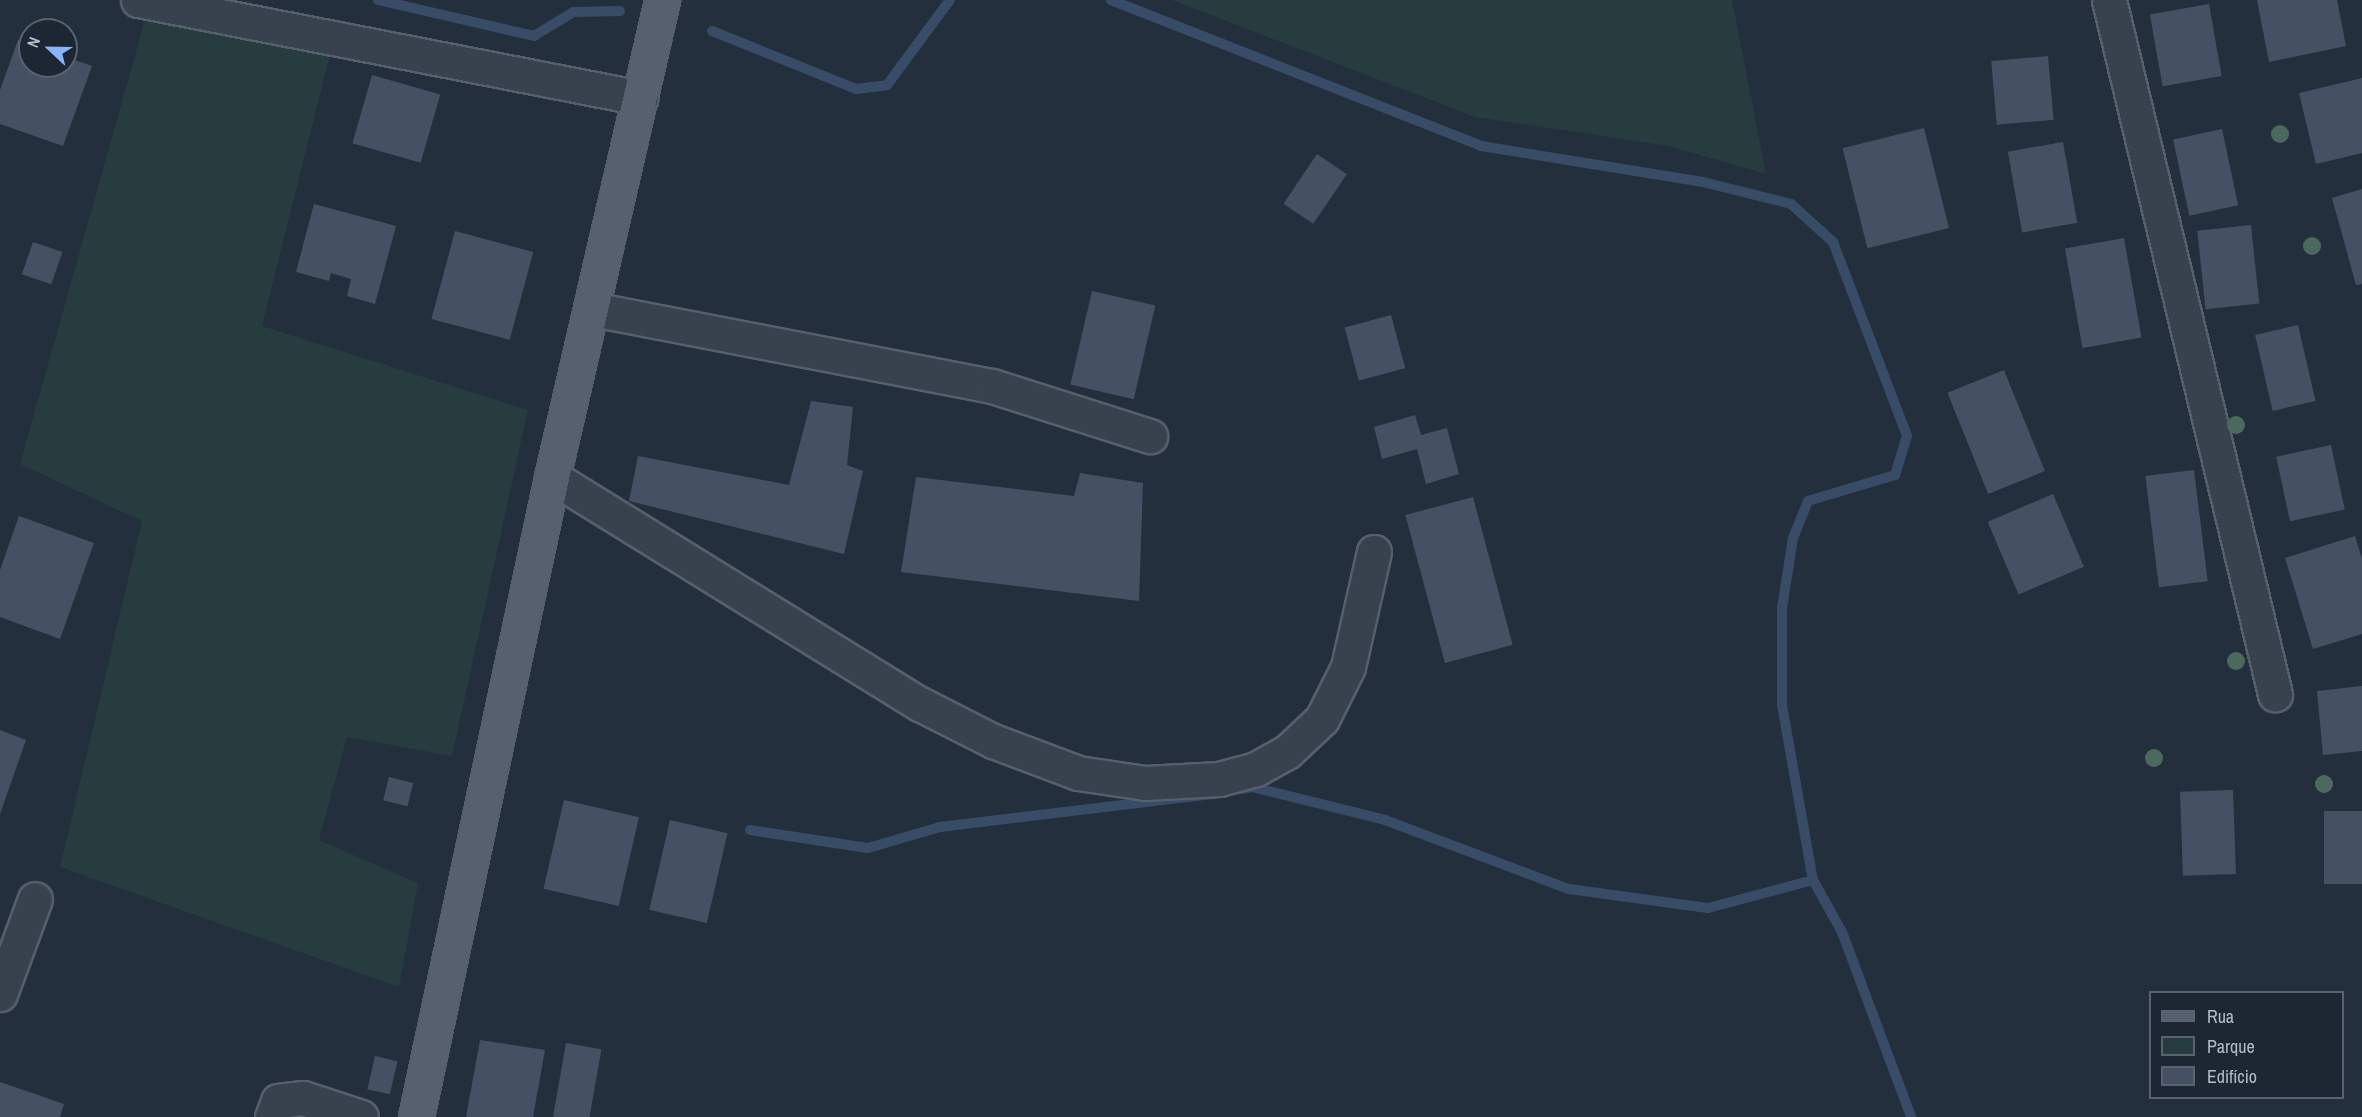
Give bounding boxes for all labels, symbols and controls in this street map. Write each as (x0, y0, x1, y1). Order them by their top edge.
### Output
north arrow (18, 18, 78, 78)
text: N (21, 33, 45, 51)
legend (2149, 991, 2344, 1099)
text: Rua (2207, 1004, 2234, 1029)
text: Parque (2207, 1034, 2255, 1059)
text: Edifício (2207, 1064, 2257, 1089)

